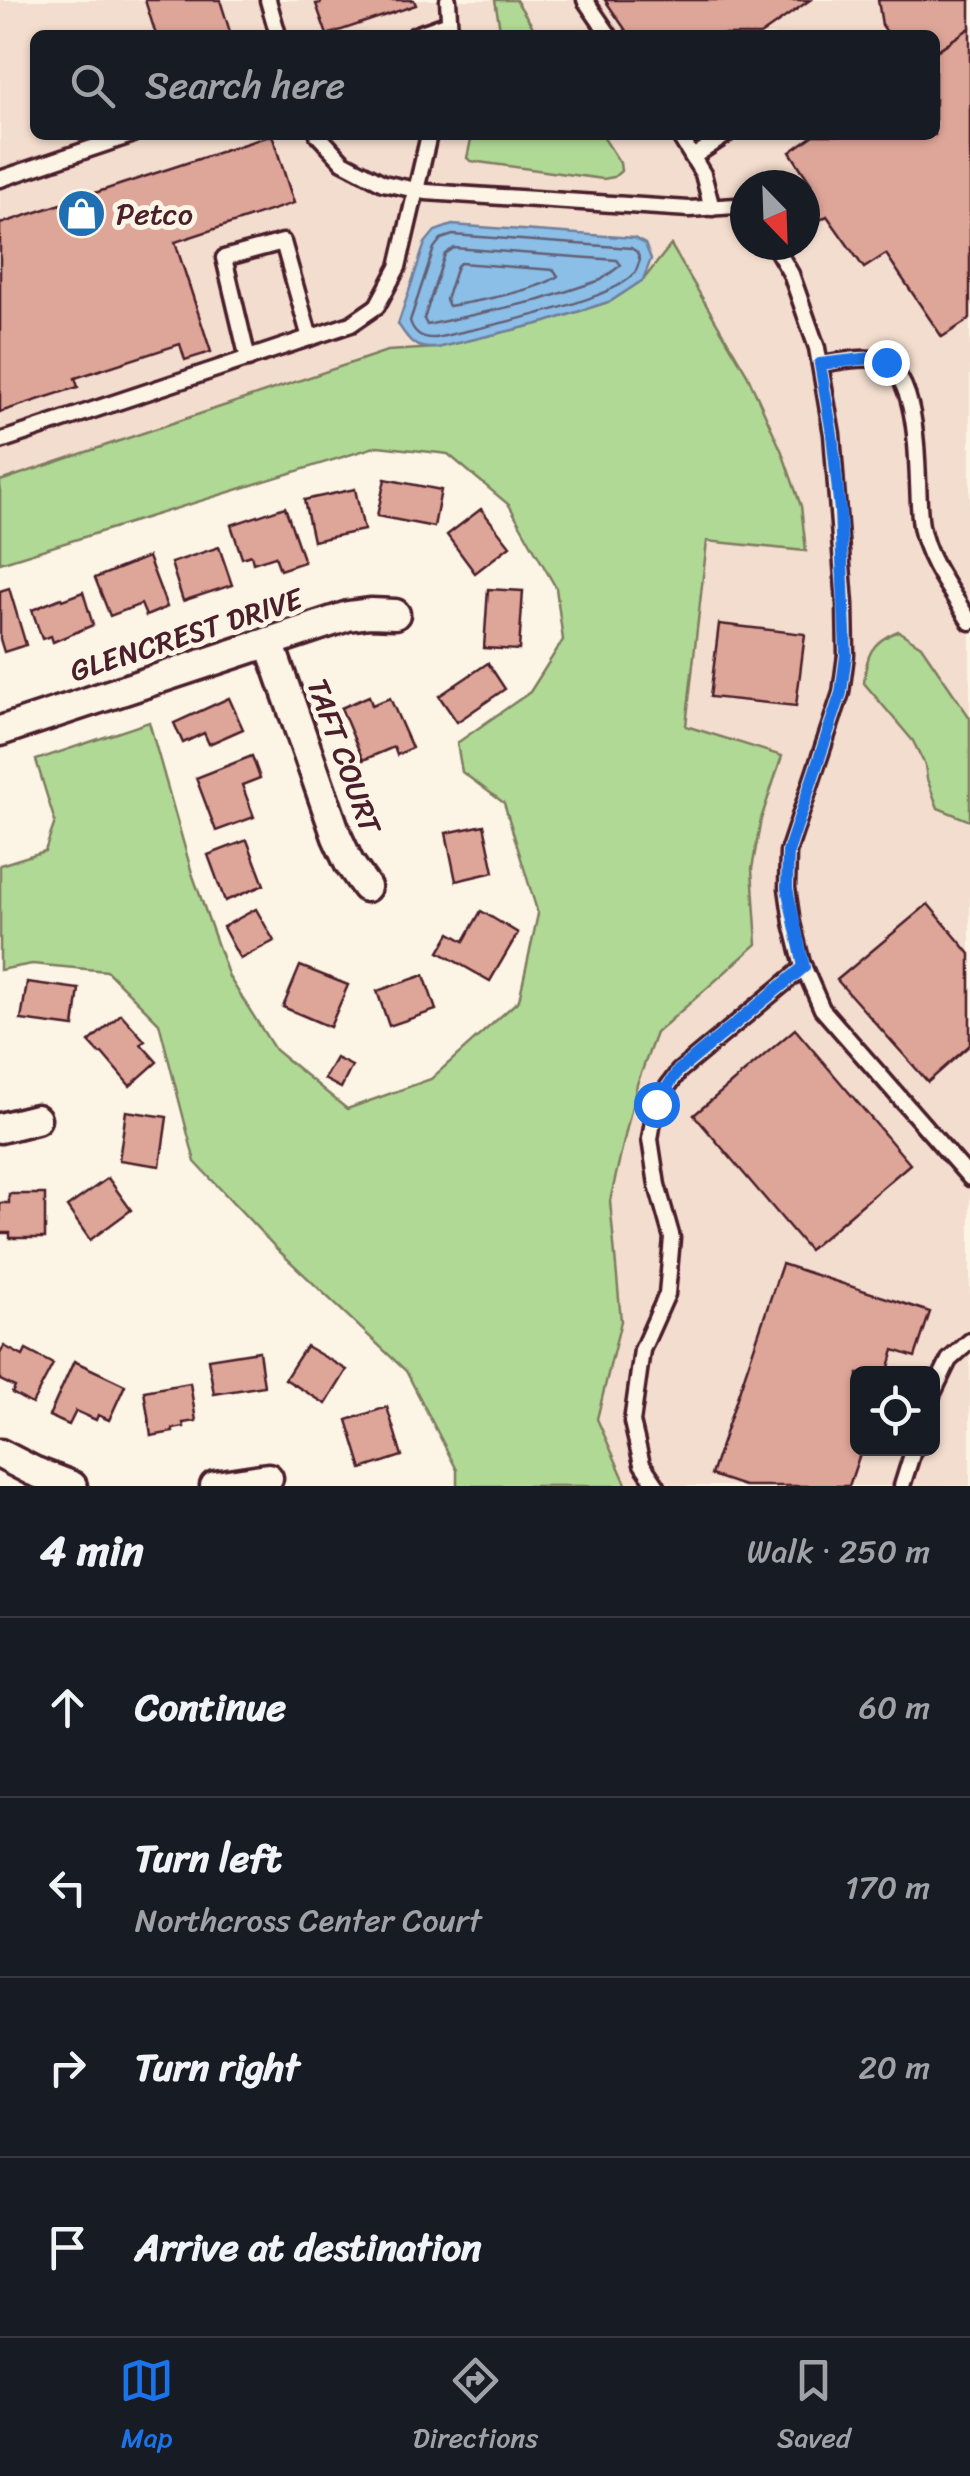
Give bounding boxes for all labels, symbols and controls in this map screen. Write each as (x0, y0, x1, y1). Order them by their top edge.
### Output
search box (30, 30, 940, 140)
text: Search here (145, 52, 345, 119)
icon: search (65, 58, 120, 113)
north arrow (730, 170, 820, 260)
place label: Petco (116, 187, 193, 241)
shop icon: Petco (55, 188, 107, 240)
route end (864, 340, 910, 386)
street label: GLENCREST DRIVE (63, 571, 312, 698)
street label: TAFT COURT (291, 671, 398, 843)
route start (634, 1082, 680, 1128)
map controls (850, 1366, 940, 1456)
button: locate (850, 1366, 940, 1456)
text: 4 min (40, 1514, 144, 1588)
text: Walk · 250 m (747, 1523, 930, 1580)
text: Continue (135, 1674, 286, 1741)
text: 60 m (859, 1679, 930, 1736)
icon: ahead (40, 1680, 95, 1735)
text: Turn left (135, 1825, 281, 1892)
text: 170 m (845, 1859, 930, 1916)
icon: left (40, 1860, 95, 1915)
text: Northcross Center Court (135, 1892, 482, 1949)
text: Turn right (135, 2034, 300, 2101)
text: 20 m (858, 2039, 930, 2096)
icon: right (40, 2040, 95, 2095)
text: Arrive at destination (135, 2214, 482, 2281)
icon: arrive (40, 2220, 95, 2275)
tab: Map (119, 2353, 174, 2462)
tab: Directions (413, 2353, 538, 2462)
tab: Saved (777, 2353, 851, 2462)

